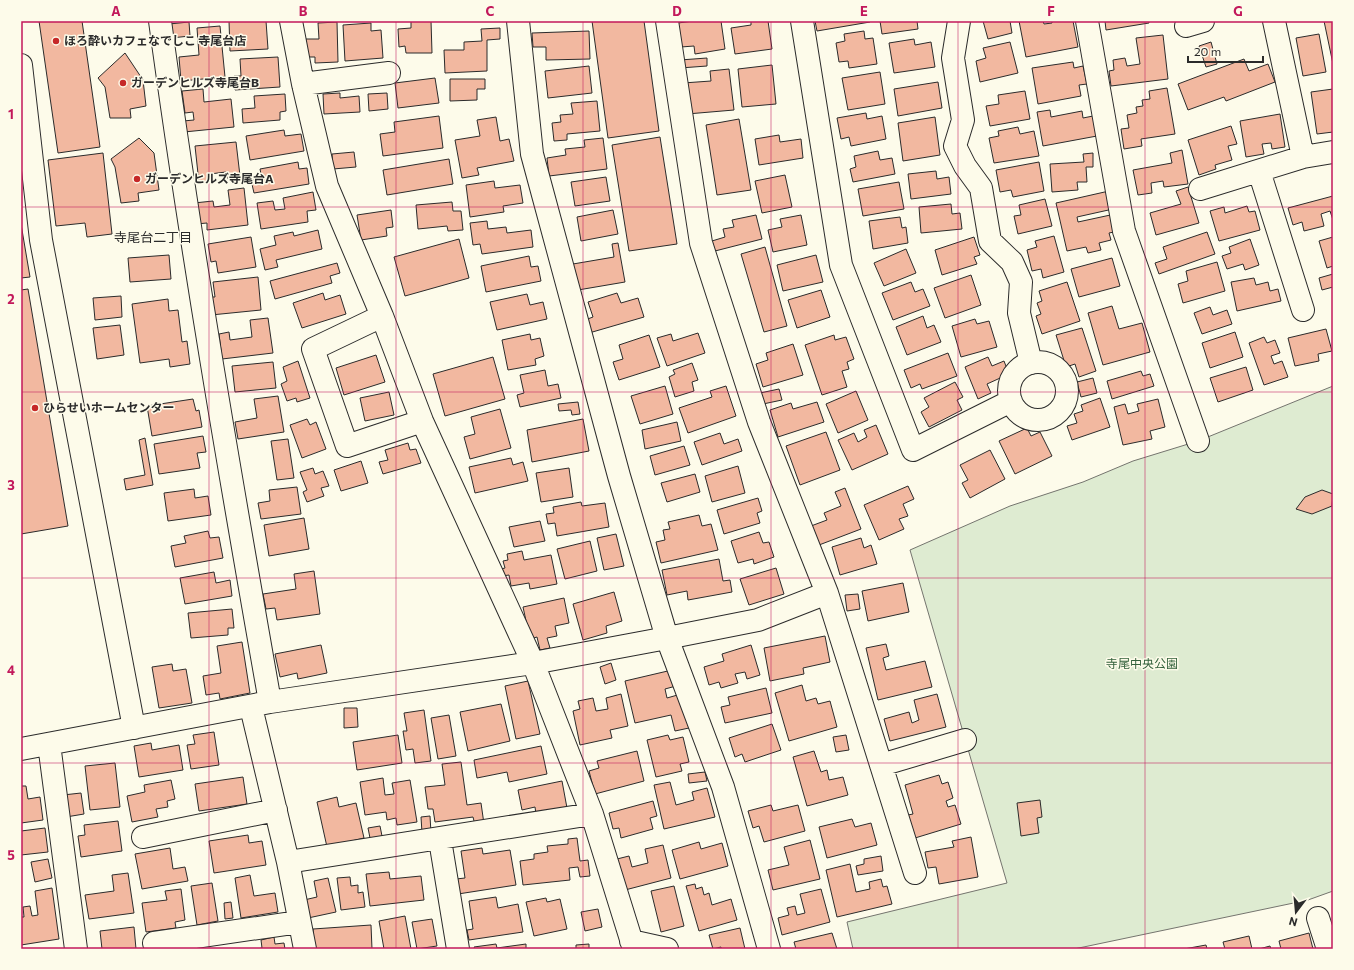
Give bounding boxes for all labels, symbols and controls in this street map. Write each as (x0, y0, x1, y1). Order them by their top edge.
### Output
text: A (111, 3, 121, 19)
text: B (299, 3, 308, 19)
text: C (486, 3, 495, 19)
text: D (672, 3, 682, 19)
text: E (860, 3, 868, 19)
text: F (1047, 3, 1055, 19)
text: G (1233, 3, 1243, 19)
place label: ほろ酔いカフェなでしこ 寺尾台店 (64, 33, 246, 47)
marker: ほろ酔いカフェなでしこ 寺尾台店 (51, 36, 61, 46)
scale bar (1188, 38, 1263, 64)
text: 20 m (1194, 44, 1221, 58)
place label: ガーデンヒルズ寺尾台B (131, 75, 259, 89)
marker: ガーデンヒルズ寺尾台B (118, 78, 128, 88)
text: 1 (8, 106, 14, 122)
place label: ガーデンヒルズ寺尾台A (145, 171, 274, 185)
marker: ガーデンヒルズ寺尾台A (132, 174, 142, 184)
district label: 寺尾台二丁目 (114, 229, 192, 245)
text: 2 (7, 291, 15, 307)
place label: ひらせいホームセンター (43, 400, 174, 414)
marker: ひらせいホームセンター (30, 403, 40, 413)
text: 3 (7, 477, 15, 493)
park label: 寺尾中央公園 (1106, 656, 1178, 670)
text: 4 (7, 662, 15, 678)
text: 5 (7, 847, 15, 863)
north arrow (1276, 892, 1316, 932)
text: N (1287, 915, 1299, 929)

